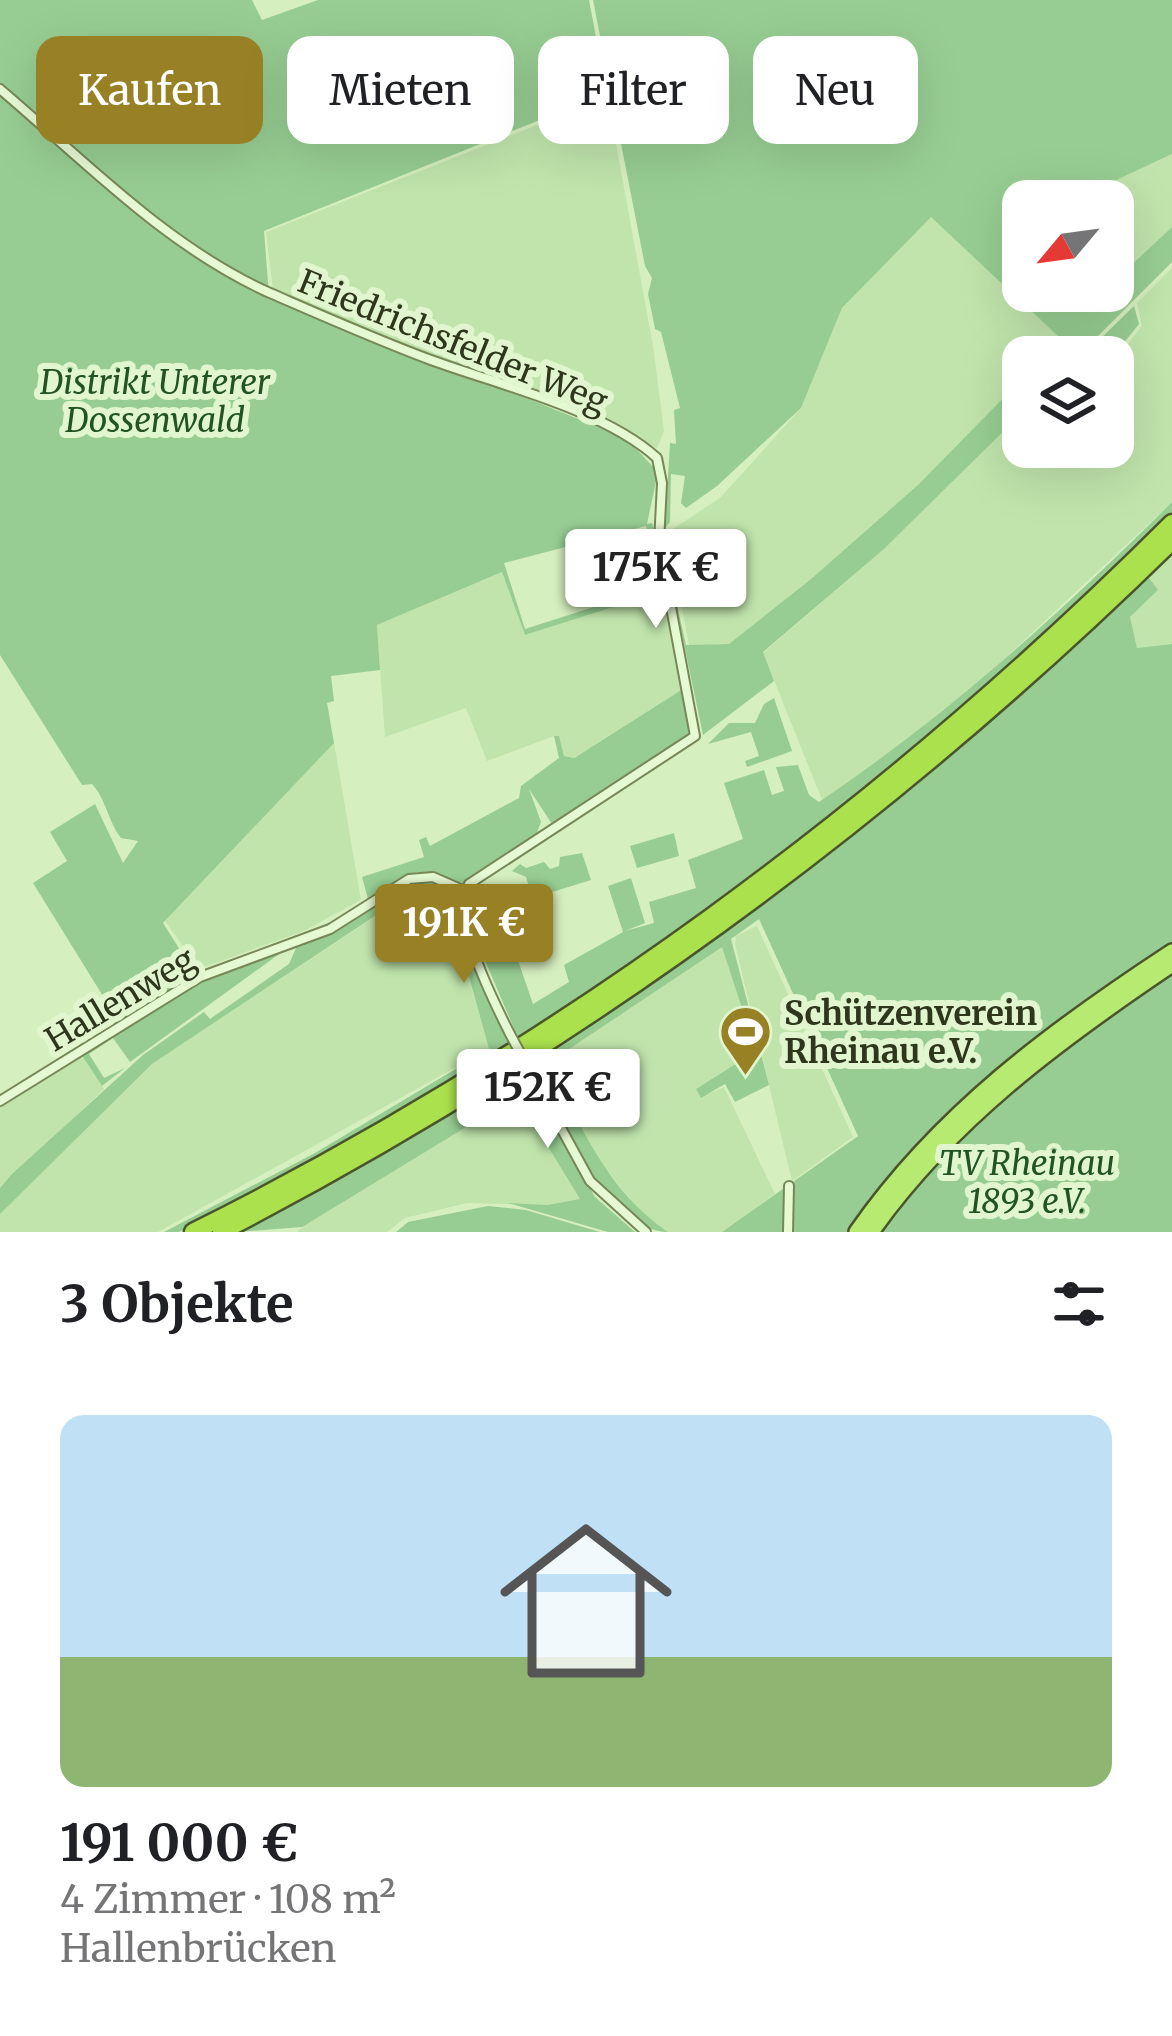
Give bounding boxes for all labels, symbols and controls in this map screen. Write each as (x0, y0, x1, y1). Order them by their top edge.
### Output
chip: Kaufen (36, 36, 263, 144)
chip: Mieten (287, 36, 514, 144)
chip: Filter (538, 36, 729, 144)
chip: Neu (753, 36, 918, 144)
north arrow (1002, 180, 1134, 312)
map controls (1002, 180, 1134, 468)
street label: Friedrichsfelder Weg (292, 261, 613, 422)
button: layers (1002, 336, 1134, 468)
park label: Distrikt Unterer Dossenwald (39, 362, 271, 441)
pin: 175K € (558, 529, 754, 631)
text: 175K € (592, 543, 720, 592)
pin: 191K € (366, 884, 562, 986)
text: 191K € (402, 898, 526, 947)
street label: Hallenweg (38, 939, 203, 1060)
place label: Schützenverein Rheinau e.V. (784, 993, 1037, 1072)
sports icon: Schützenverein Rheinau e.V. (717, 1004, 773, 1078)
pin: 152K € (450, 1049, 646, 1151)
text: 152K € (484, 1063, 612, 1112)
park label: TV Rheinau 1893 e.V. (939, 1143, 1115, 1222)
icon: filters (1046, 1271, 1112, 1337)
text: 3 Objekte (60, 1272, 294, 1336)
icon: home (478, 1493, 694, 1709)
text: 191 000 € (60, 1811, 298, 1875)
text: 4 Zimmer · 108 m² (60, 1875, 396, 1924)
text: Hallenbrücken (60, 1924, 336, 1973)

